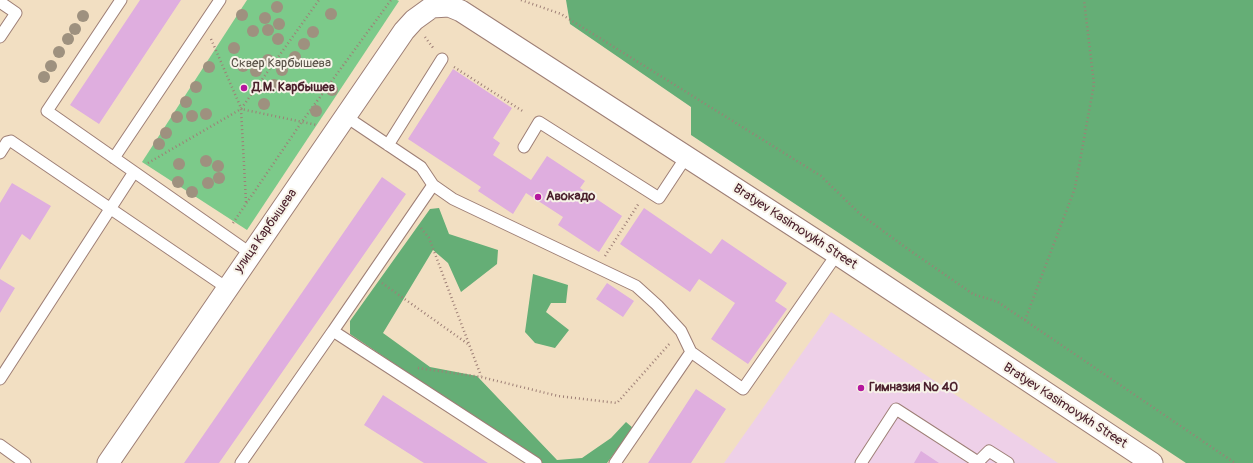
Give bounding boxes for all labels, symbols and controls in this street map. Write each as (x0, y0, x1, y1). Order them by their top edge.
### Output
park label: Сквер Карбышева (231, 56, 331, 72)
place label: Д.М. Карбышев (252, 80, 335, 96)
marker: Д.М. Карбышев (239, 83, 249, 93)
street label: Bratyev Kasimovykh Street (730, 181, 860, 273)
street label: улица Карбышева (231, 186, 301, 276)
place label: Авокадо (546, 189, 595, 205)
marker: Авокадо (533, 192, 543, 202)
street label: Bratyev Kasimovykh Street (1000, 360, 1130, 452)
place label: Гимназия № 40 (869, 380, 958, 396)
marker: Гимназия № 40 (856, 383, 866, 393)

